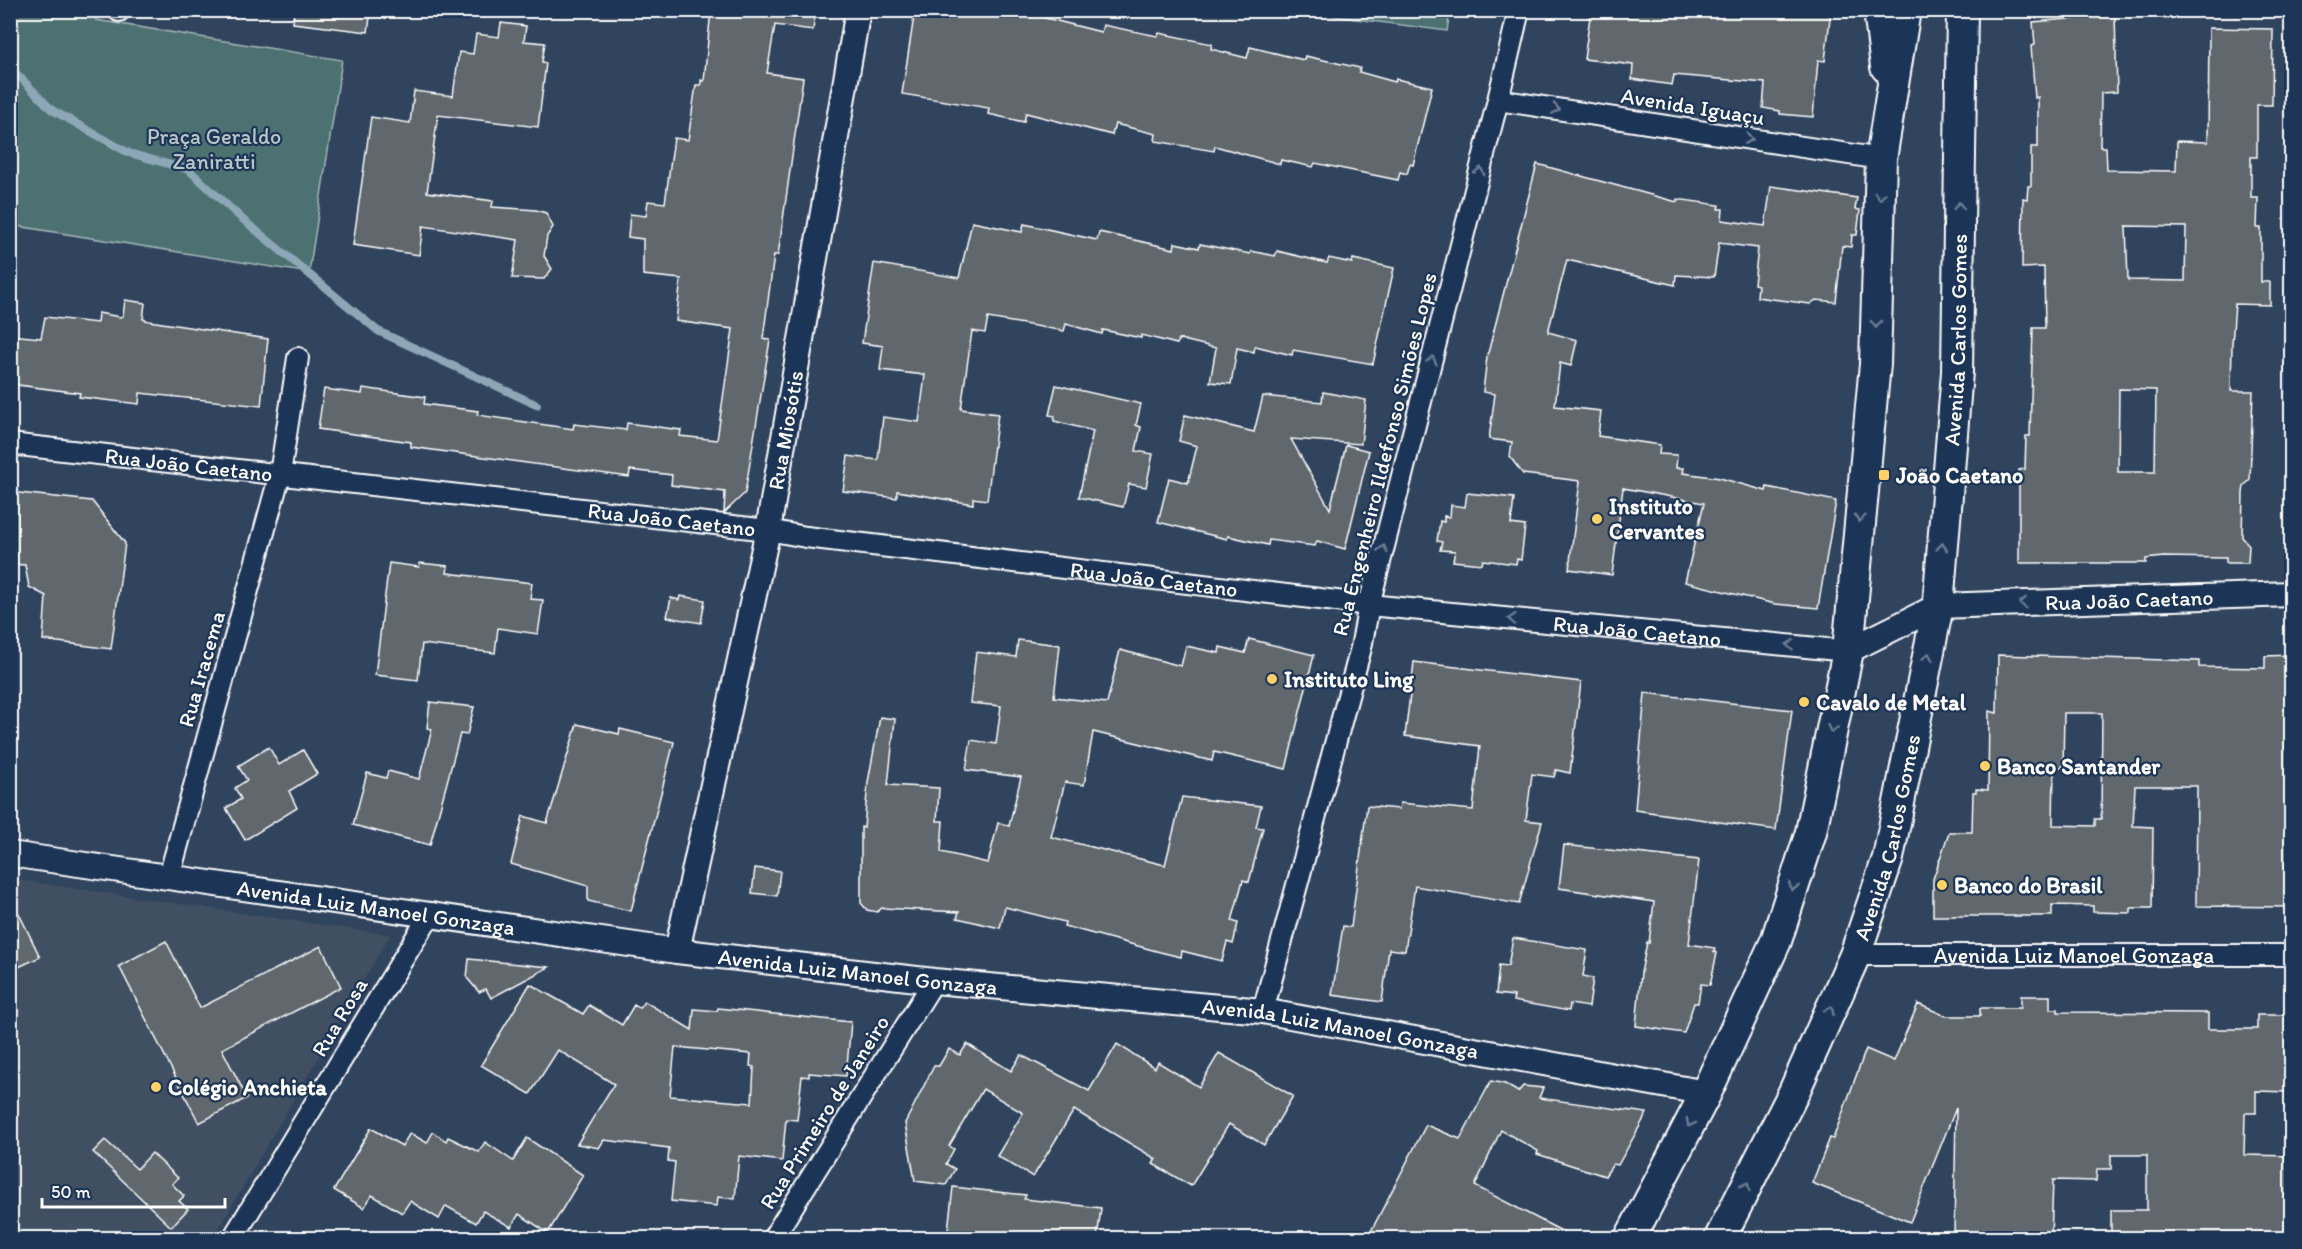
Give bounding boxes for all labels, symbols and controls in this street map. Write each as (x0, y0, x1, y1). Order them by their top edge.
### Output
street label: Avenida Iguaçu (1619, 82, 1767, 131)
one-way arrow (1551, 102, 1561, 114)
park label: Praça Geraldo Zaniratti (147, 123, 281, 175)
one-way arrow (1744, 132, 1753, 144)
one-way arrow (1473, 166, 1485, 177)
one-way arrow (1873, 192, 1886, 201)
one-way arrow (1953, 201, 1966, 210)
street label: Avenida Carlos Gomes (1938, 234, 1973, 447)
street label: Rua Engenheiro Ildefonso Simões Lopes (1326, 270, 1443, 639)
one-way arrow (1870, 319, 1882, 328)
one-way arrow (1424, 355, 1437, 365)
street label: Rua Miosótis (762, 369, 809, 492)
street label: Rua João Caetano (104, 442, 274, 488)
place label: João Caetano (1895, 462, 2023, 489)
marker: João Caetano (1877, 468, 1891, 482)
place label: Instituto Cervantes (1609, 493, 1705, 545)
street label: Rua João Caetano (586, 497, 757, 542)
marker: Instituto Cervantes (1590, 512, 1604, 526)
one-way arrow (1854, 514, 1867, 523)
one-way arrow (1936, 543, 1949, 552)
one-way arrow (1376, 544, 1389, 554)
street label: Rua João Caetano (1069, 556, 1239, 603)
street label: Rua João Caetano (2045, 584, 2214, 616)
one-way arrow (2019, 597, 2028, 609)
street label: Rua Iracema (172, 608, 231, 730)
street label: Rua João Caetano (1552, 610, 1722, 653)
one-way arrow (1507, 613, 1516, 626)
one-way arrow (1785, 639, 1794, 652)
one-way arrow (1921, 652, 1934, 662)
place label: Instituto Ling (1284, 666, 1414, 693)
marker: Instituto Ling (1265, 672, 1279, 686)
place label: Cavalo de Metal (1816, 689, 1967, 716)
marker: Cavalo de Metal (1797, 695, 1811, 709)
one-way arrow (1826, 723, 1839, 733)
street label: Avenida Carlos Gomes (1848, 732, 1926, 944)
place label: Banco Santander (1997, 753, 2161, 780)
marker: Banco Santander (1978, 759, 1992, 773)
place label: Banco do Brasil (1954, 872, 2103, 899)
street label: Avenida Luiz Manoel Gonzaga (235, 874, 517, 941)
marker: Banco do Brasil (1935, 878, 1949, 892)
one-way arrow (1788, 881, 1800, 892)
street label: Avenida Luiz Manoel Gonzaga (1934, 942, 2214, 969)
street label: Avenida Luiz Manoel Gonzaga (717, 943, 999, 1001)
street label: Rua Rosa (305, 972, 374, 1062)
street label: Avenida Luiz Manoel Gonzaga (1201, 992, 1481, 1065)
one-way arrow (1823, 1006, 1835, 1017)
street label: Rua Primeiro de Janeiro (754, 1010, 895, 1214)
place label: Colégio Anchieta (168, 1074, 328, 1101)
marker: Colégio Anchieta (149, 1080, 163, 1094)
one-way arrow (1686, 1117, 1697, 1128)
scale bar (42, 1171, 225, 1209)
text: 50 m (51, 1181, 91, 1203)
one-way arrow (1739, 1182, 1751, 1193)

